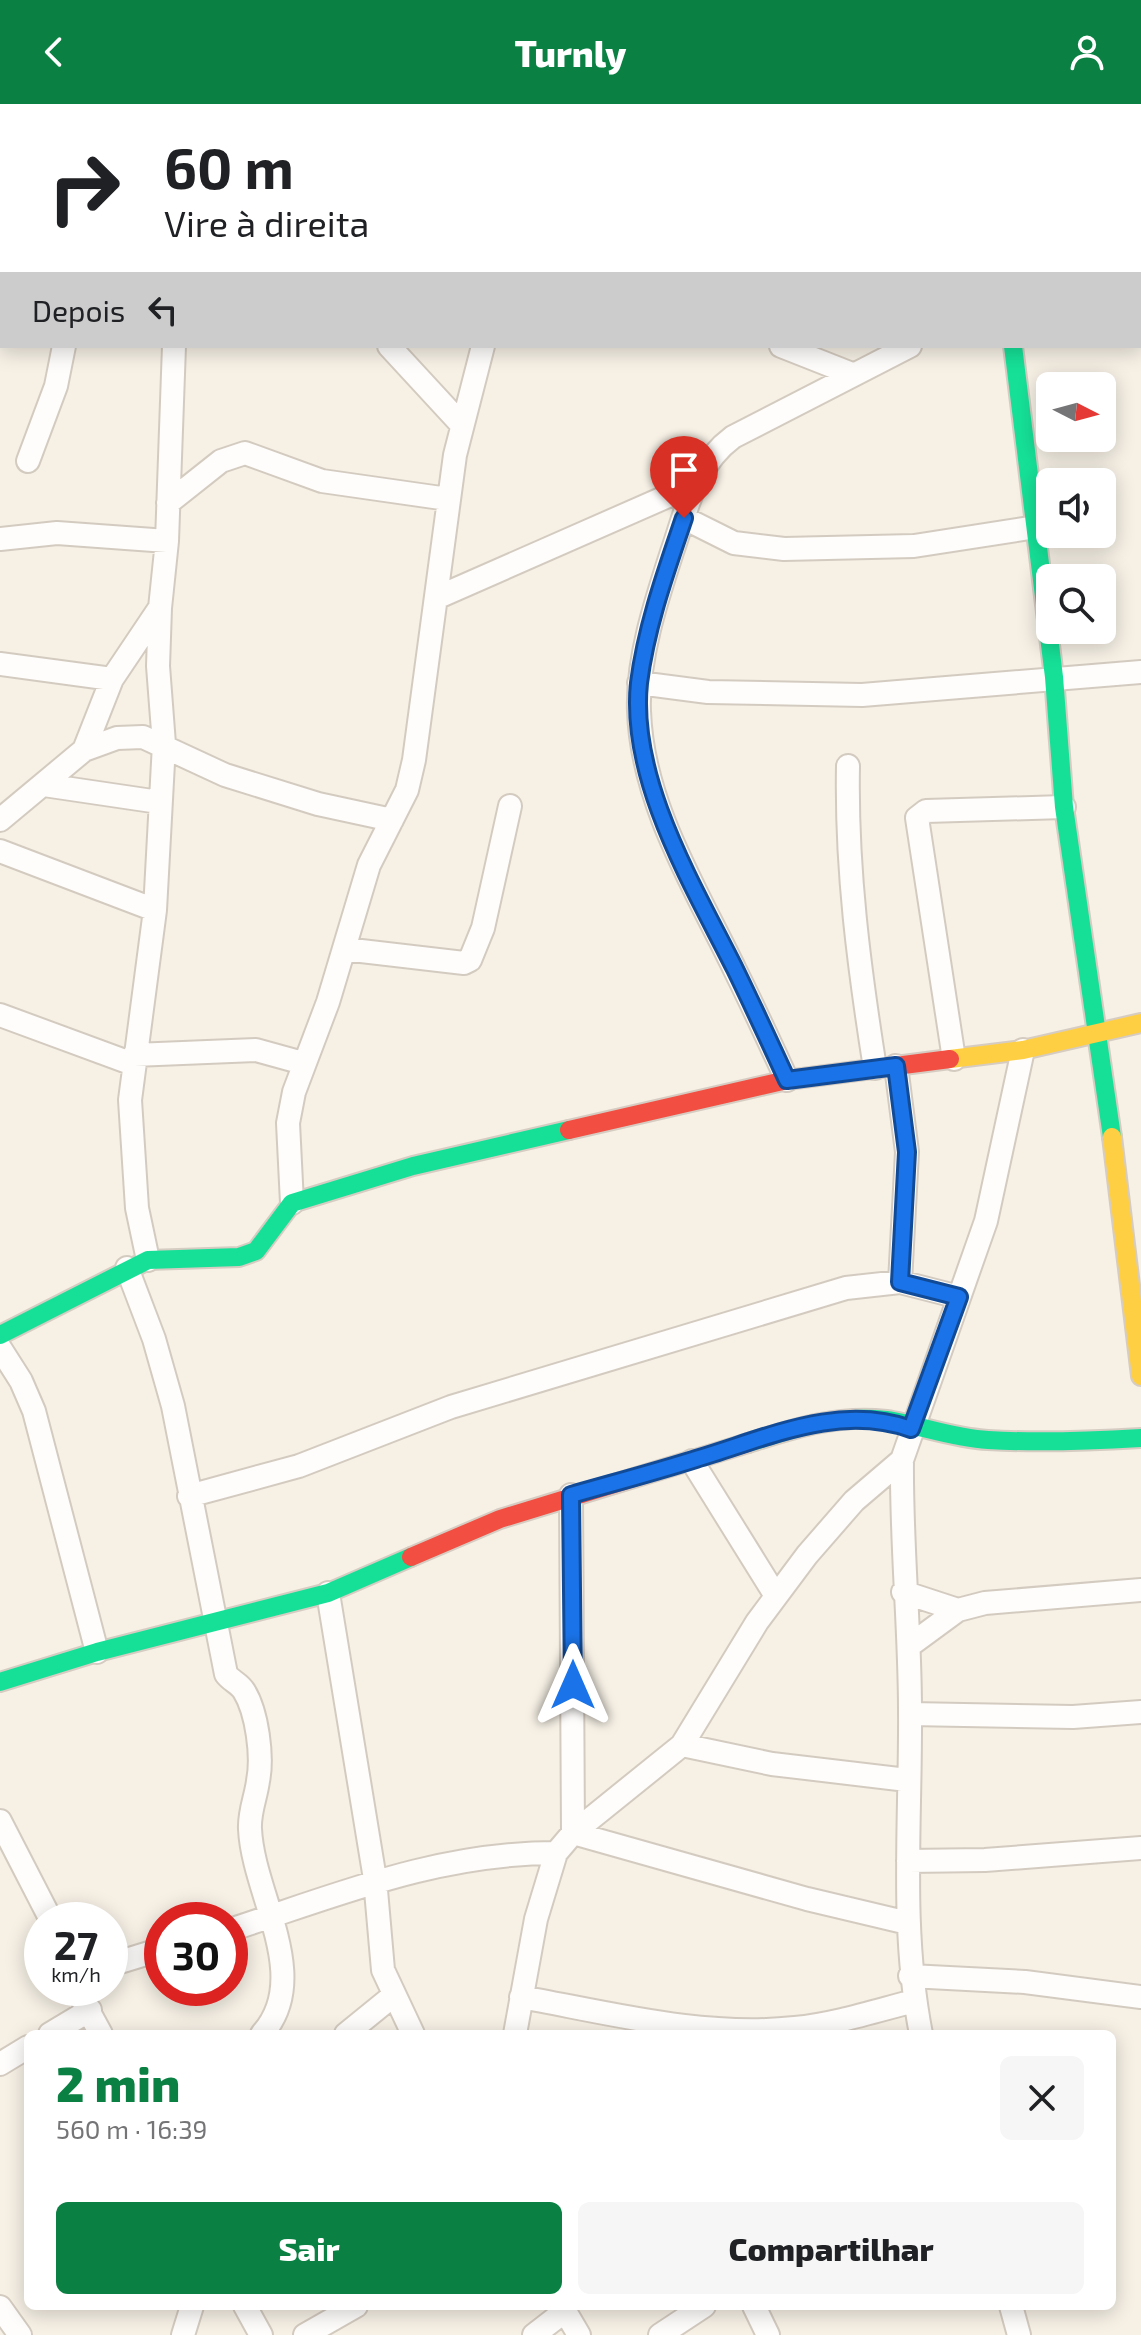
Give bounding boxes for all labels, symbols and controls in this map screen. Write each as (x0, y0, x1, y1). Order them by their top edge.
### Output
icon: back (32, 30, 76, 74)
icon: person (1065, 30, 1109, 74)
text: Turnly (515, 31, 626, 74)
text: 60 m (164, 133, 294, 200)
icon: right (32, 136, 136, 240)
text: Vire à direita (164, 201, 369, 244)
icon: left (141, 288, 185, 332)
text: Depois (32, 292, 125, 328)
north arrow (1036, 372, 1116, 452)
map controls (1036, 372, 1116, 644)
pin (650, 436, 718, 518)
icon: arrive (662, 448, 706, 492)
button: sound (1036, 468, 1116, 548)
button: search (1036, 564, 1116, 644)
position arrow (531, 1643, 615, 1727)
speed limit sign: 30 (144, 1902, 248, 2006)
text: 27 (54, 1920, 98, 1968)
text: km/h (51, 1962, 101, 1986)
text: 2 min (56, 2054, 180, 2112)
button: close (1000, 2056, 1084, 2140)
text: 560 m · 16:39 (56, 2113, 207, 2144)
button: Sair (56, 2202, 562, 2294)
button: Compartilhar (578, 2202, 1084, 2294)

